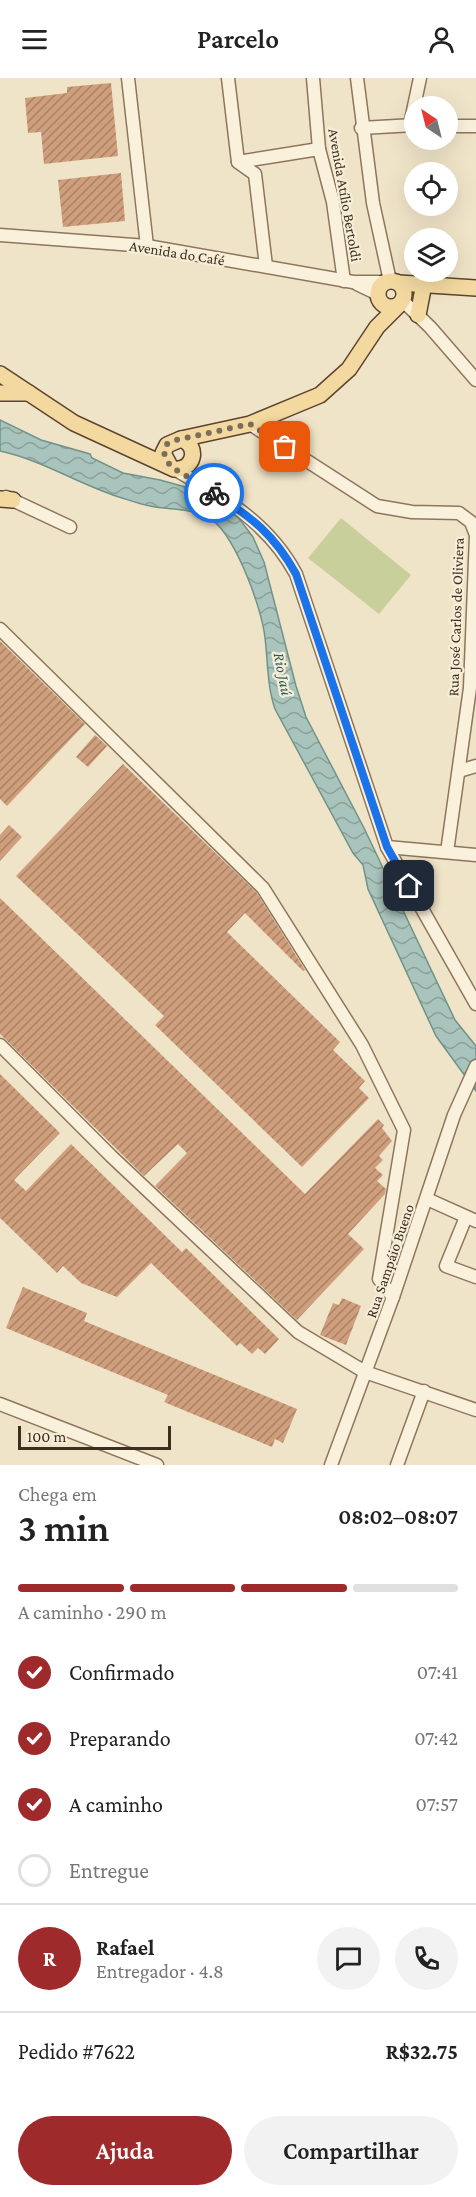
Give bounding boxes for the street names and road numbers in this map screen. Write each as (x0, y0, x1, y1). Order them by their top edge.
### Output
street label: Avenida Atílio Bertoldi (325, 127, 365, 263)
street label: Avenida do Café (128, 238, 226, 268)
street label: Rua José Carlos de Oliviera (445, 537, 468, 697)
street label: Rua Sampáio Bueno (363, 1202, 418, 1320)

